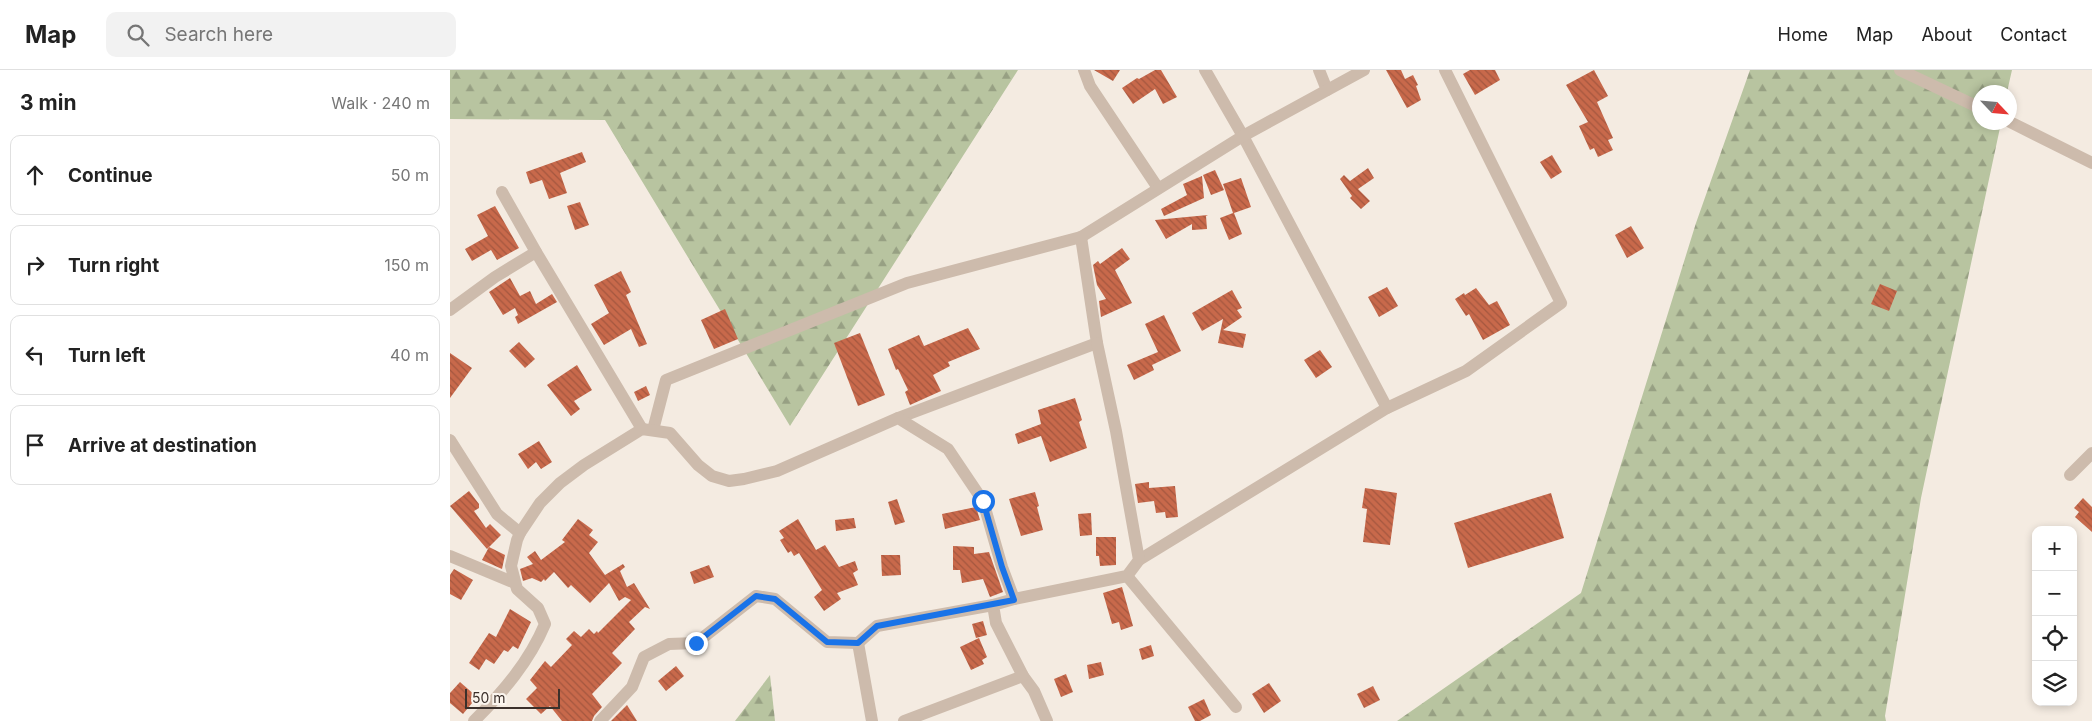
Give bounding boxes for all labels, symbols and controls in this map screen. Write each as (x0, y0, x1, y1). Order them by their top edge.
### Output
search box (106, 12, 456, 57)
text: Map (25, 20, 76, 49)
icon: search (124, 21, 152, 49)
text: Search here (164, 23, 273, 46)
text: Home (1778, 24, 1828, 45)
text: Map (1856, 24, 1893, 45)
text: About (1921, 24, 1972, 45)
text: Contact (2000, 24, 2067, 45)
north arrow (1972, 85, 2017, 130)
text: 3 min (20, 90, 76, 115)
text: Walk · 240 m (331, 93, 430, 113)
icon: ahead (21, 161, 49, 189)
text: Continue (68, 164, 153, 187)
text: 50 m (391, 165, 429, 185)
icon: right (21, 251, 49, 279)
text: Turn right (68, 254, 159, 277)
text: 150 m (384, 255, 429, 275)
icon: left (21, 341, 49, 369)
text: Turn left (68, 344, 146, 367)
text: 40 m (390, 345, 429, 365)
icon: arrive (21, 431, 49, 459)
text: Arrive at destination (68, 434, 257, 457)
route start (972, 490, 995, 513)
map controls (2032, 526, 2077, 706)
button: + (2032, 526, 2077, 571)
button: − (2032, 571, 2077, 616)
button: locate (2032, 616, 2077, 661)
route end (685, 632, 708, 655)
button: layers (2032, 661, 2077, 706)
scale bar (465, 686, 560, 709)
text: 50 m (472, 689, 506, 706)

